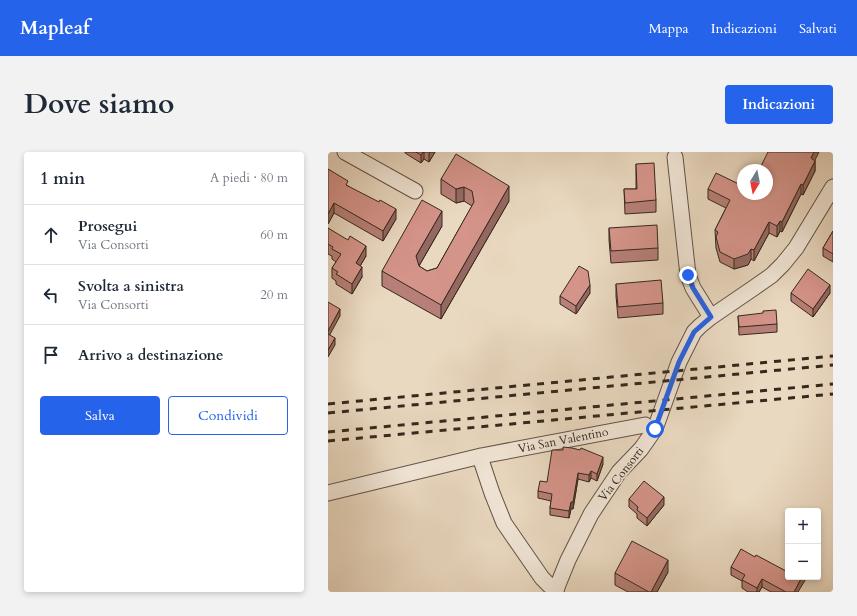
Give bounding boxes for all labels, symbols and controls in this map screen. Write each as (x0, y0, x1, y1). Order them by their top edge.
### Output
text: Mapleaf (20, 15, 90, 41)
text: Mappa (648, 19, 689, 38)
text: Indicazioni (711, 19, 777, 38)
text: Salvati (799, 19, 837, 38)
text: Dove siamo (24, 85, 174, 123)
button: Indicazioni (725, 85, 833, 124)
north arrow (737, 164, 773, 200)
text: 1 min (40, 167, 85, 190)
text: A piedi · 80 m (210, 169, 288, 187)
text: Prosegui (78, 216, 137, 236)
icon: ahead (40, 224, 62, 246)
text: 60 m (260, 226, 288, 244)
text: Via Consorti (78, 236, 149, 254)
route end (679, 266, 697, 284)
text: Svolta a sinistra (78, 276, 184, 296)
icon: left (40, 284, 62, 306)
text: 20 m (260, 286, 288, 304)
text: Via Consorti (78, 296, 149, 314)
icon: arrive (40, 344, 62, 366)
text: Arrivo a destinazione (78, 345, 224, 365)
button: Salva (40, 396, 160, 435)
button: Condividi (168, 396, 288, 435)
route start (646, 420, 664, 438)
street label: Via San Valentino (516, 423, 610, 457)
street label: Via Consorti (595, 443, 648, 505)
map controls (785, 508, 821, 580)
button: + (785, 508, 821, 544)
button: − (785, 544, 821, 580)

